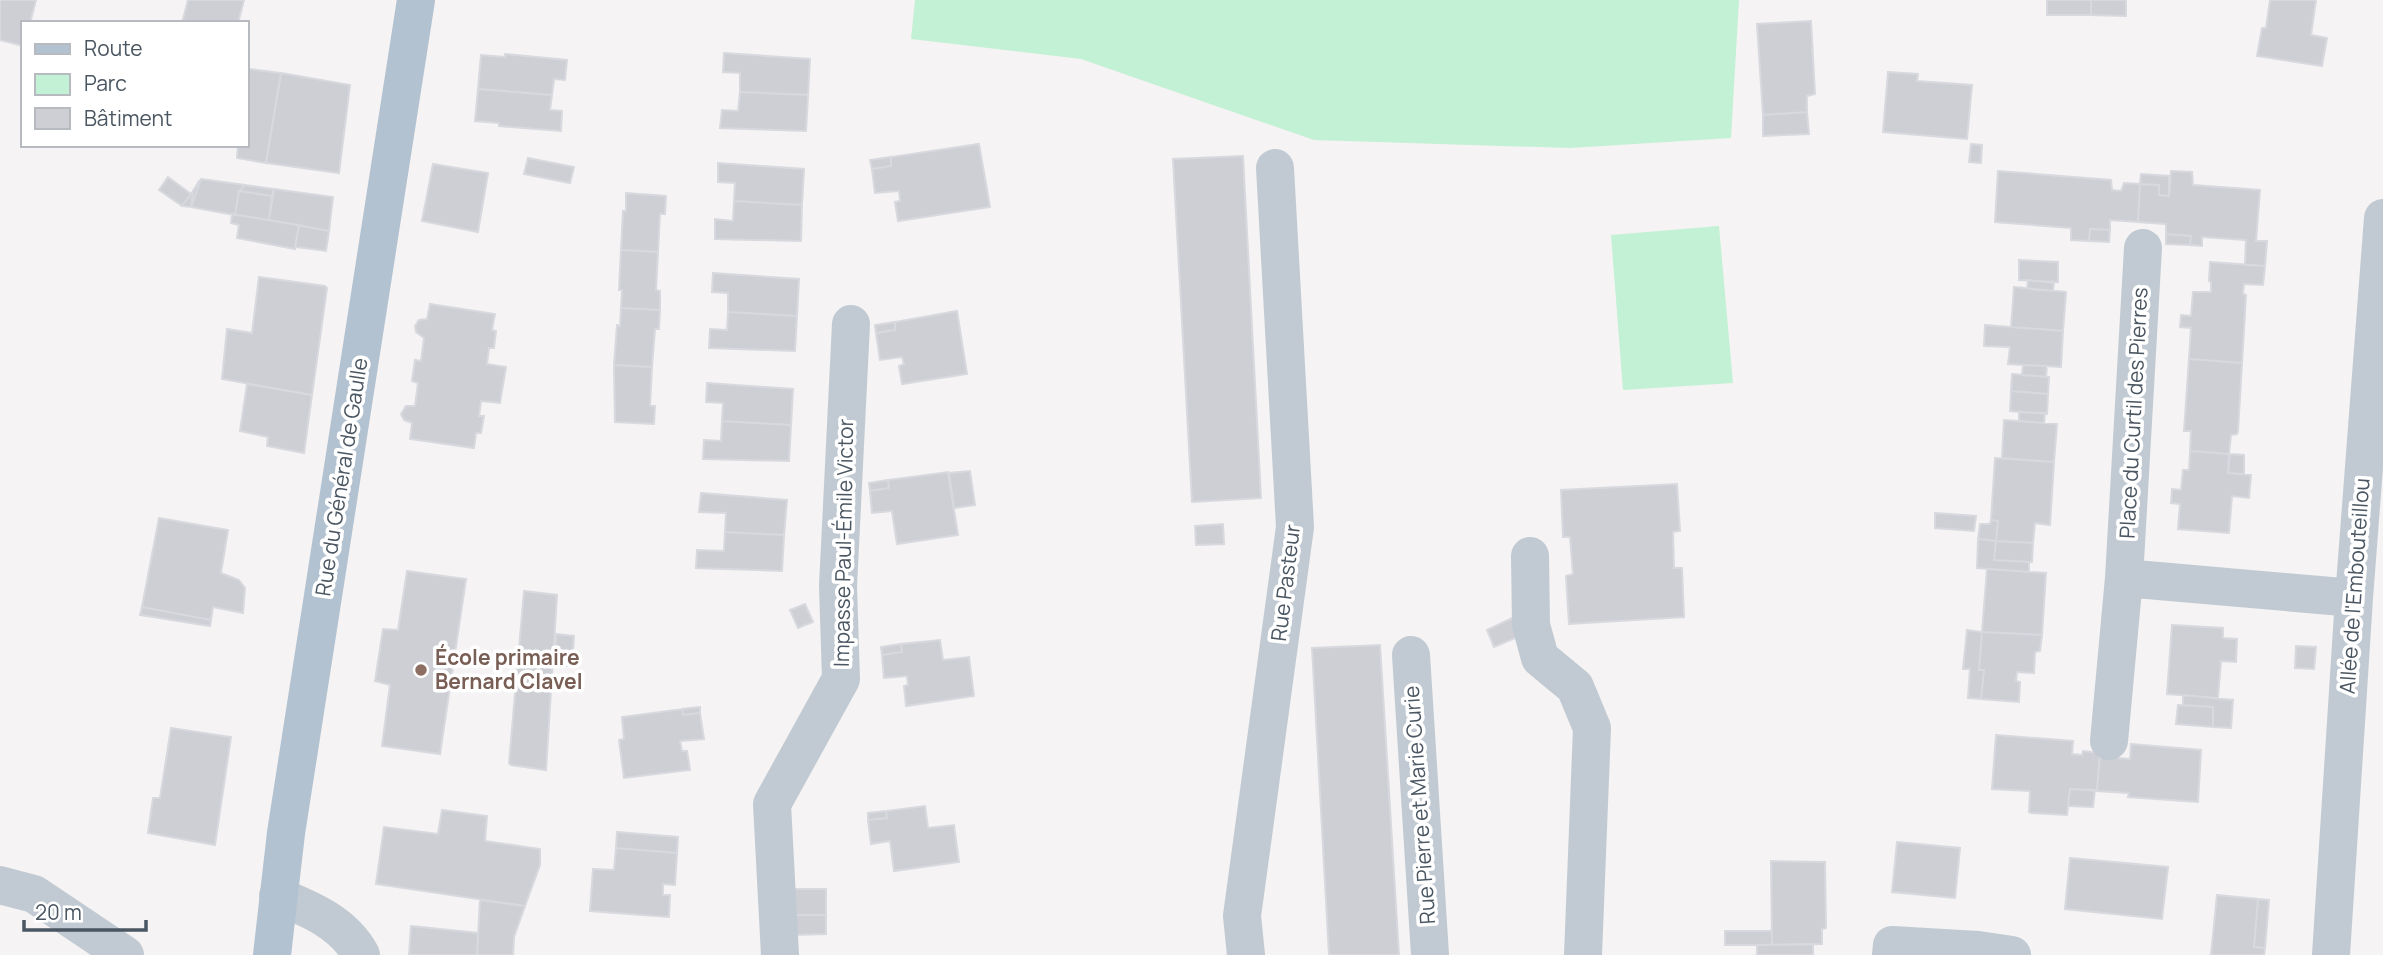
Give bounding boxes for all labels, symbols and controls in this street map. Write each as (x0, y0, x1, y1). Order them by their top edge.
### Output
legend (21, 21, 248, 147)
text: Route (84, 34, 142, 62)
text: Parc (84, 69, 127, 97)
text: Bâtiment (84, 104, 172, 132)
street label: Place du Curtil des Pierres (2112, 287, 2154, 539)
street label: Rue du Général de Gaulle (308, 356, 374, 598)
street label: Impasse Paul-Émile Victor (827, 418, 859, 667)
street label: Allée de l'Embouteillou (2332, 477, 2376, 695)
street label: Rue Pasteur (1264, 522, 1306, 643)
place label: École primaire Bernard Clavel (435, 643, 583, 695)
marker: École primaire Bernard Clavel (413, 662, 429, 678)
street label: Rue Pierre et Marie Curie (1397, 685, 1441, 925)
scale bar (24, 888, 147, 932)
text: 20 m (35, 898, 82, 926)

